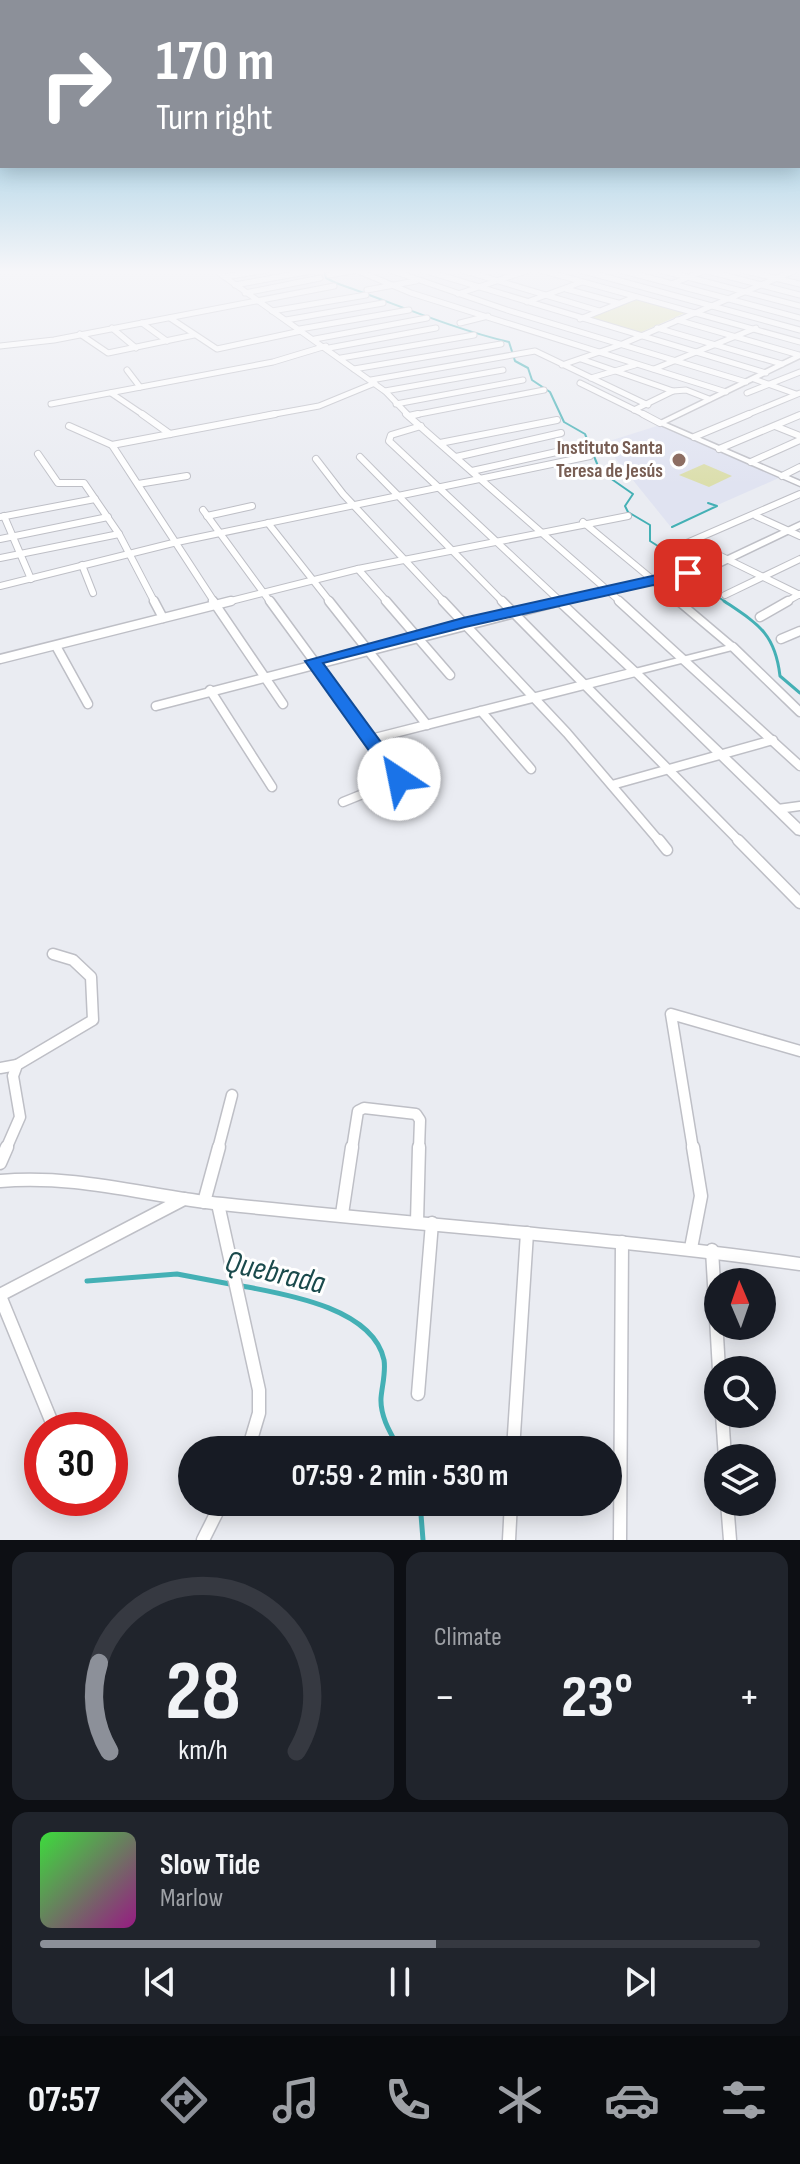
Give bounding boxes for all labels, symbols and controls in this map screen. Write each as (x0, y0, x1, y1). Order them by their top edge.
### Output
text: 170 m (156, 29, 274, 96)
icon: right (24, 32, 128, 136)
text: Turn right (156, 97, 273, 140)
place label: Instituto Santa Teresa de Jesús (556, 436, 663, 483)
marker: Instituto Santa Teresa de Jesús (670, 451, 688, 469)
pin (654, 539, 722, 607)
icon: arrive (666, 551, 710, 595)
position arrow (357, 737, 441, 821)
water label: Quebrada (221, 1243, 329, 1303)
north arrow (704, 1268, 776, 1340)
map controls (704, 1268, 776, 1516)
button: search (704, 1356, 776, 1428)
speed limit sign: 30 (24, 1412, 128, 1516)
button: layers (704, 1444, 776, 1516)
text: 07:59 · 2 min · 530 m (292, 1458, 508, 1494)
text: Climate (434, 1622, 502, 1653)
text: 28 (165, 1643, 241, 1743)
text: 23° (561, 1662, 633, 1734)
text: − (434, 1671, 456, 1724)
text: + (738, 1671, 760, 1724)
text: km/h (178, 1733, 228, 1768)
text: Slow Tide (160, 1847, 260, 1883)
text: Marlow (160, 1883, 223, 1914)
icon: previous (138, 1960, 182, 2004)
icon: pause (378, 1960, 422, 2004)
icon: next (618, 1960, 662, 2004)
icon: directions (156, 2072, 212, 2128)
icon: music (268, 2072, 324, 2128)
icon: phone (380, 2072, 436, 2128)
icon: climate (492, 2072, 548, 2128)
icon: car (604, 2072, 660, 2128)
icon: filters (716, 2072, 772, 2128)
text: 07:57 (28, 2079, 100, 2122)

